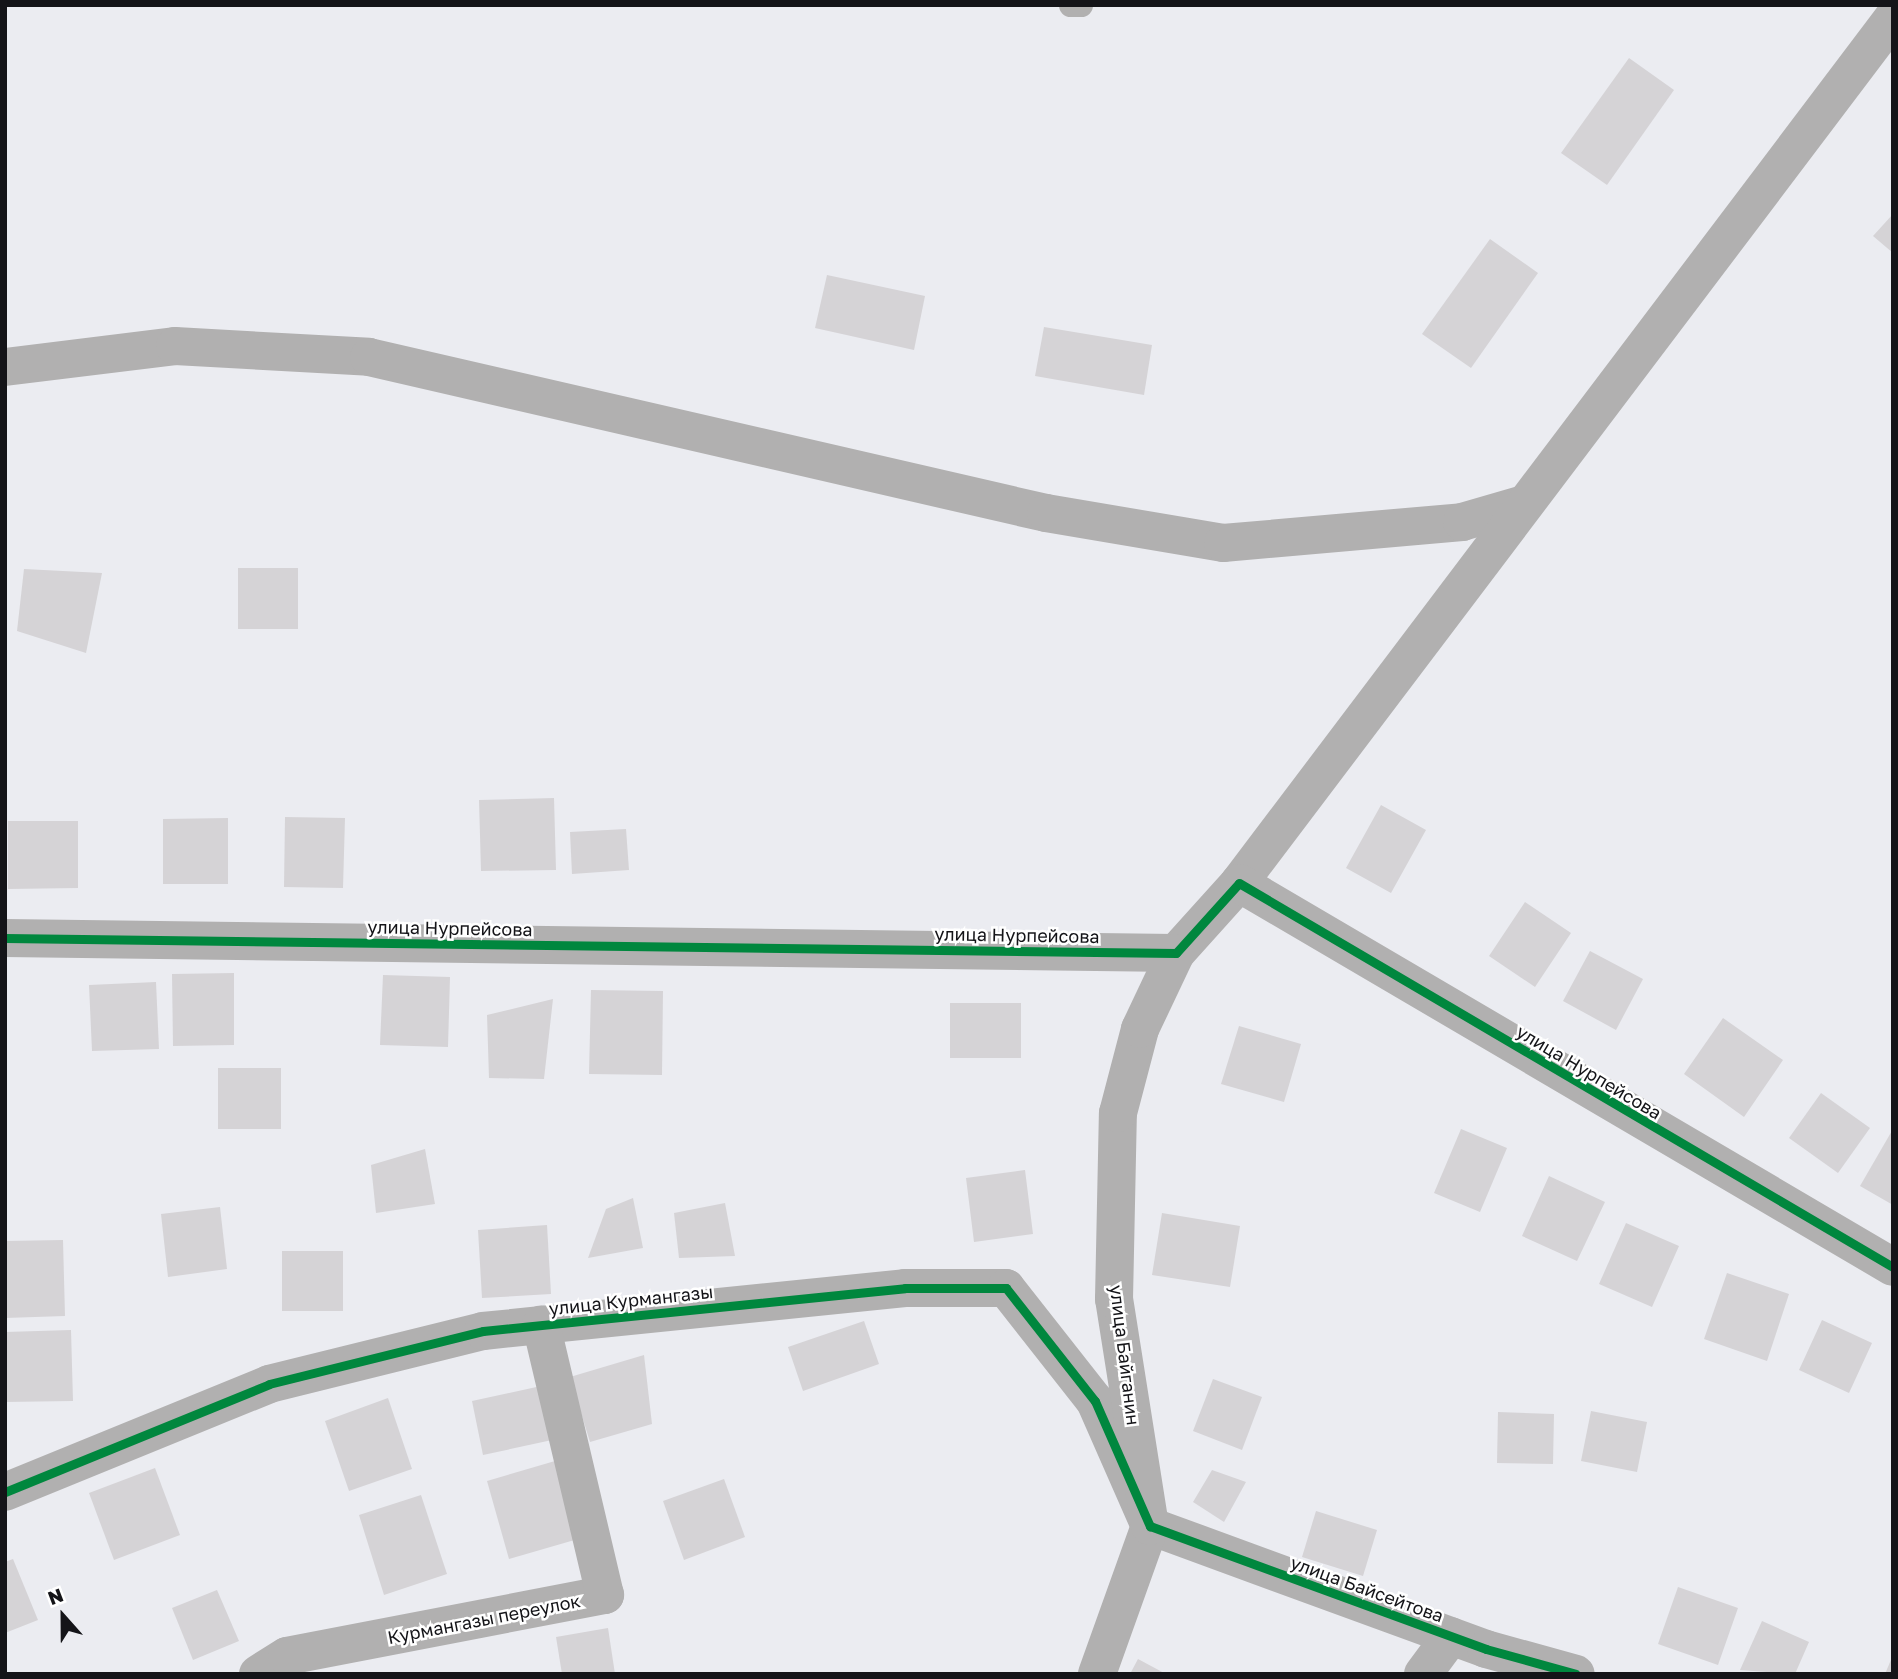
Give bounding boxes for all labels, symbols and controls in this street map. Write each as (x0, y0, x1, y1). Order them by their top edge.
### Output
street label: улица Нурпейсова (367, 916, 533, 940)
street label: улица Нурпейсова (934, 923, 1100, 947)
street label: улица Нурпейсова (1513, 1020, 1665, 1124)
street label: улица Курмангазы (548, 1281, 714, 1319)
street label: улица Байганин (1106, 1284, 1144, 1426)
street label: улица Байсейтова (1287, 1551, 1447, 1627)
north arrow (28, 1581, 98, 1651)
text: N (44, 1583, 66, 1609)
street label: Курмангазы переулок (386, 1590, 582, 1648)

